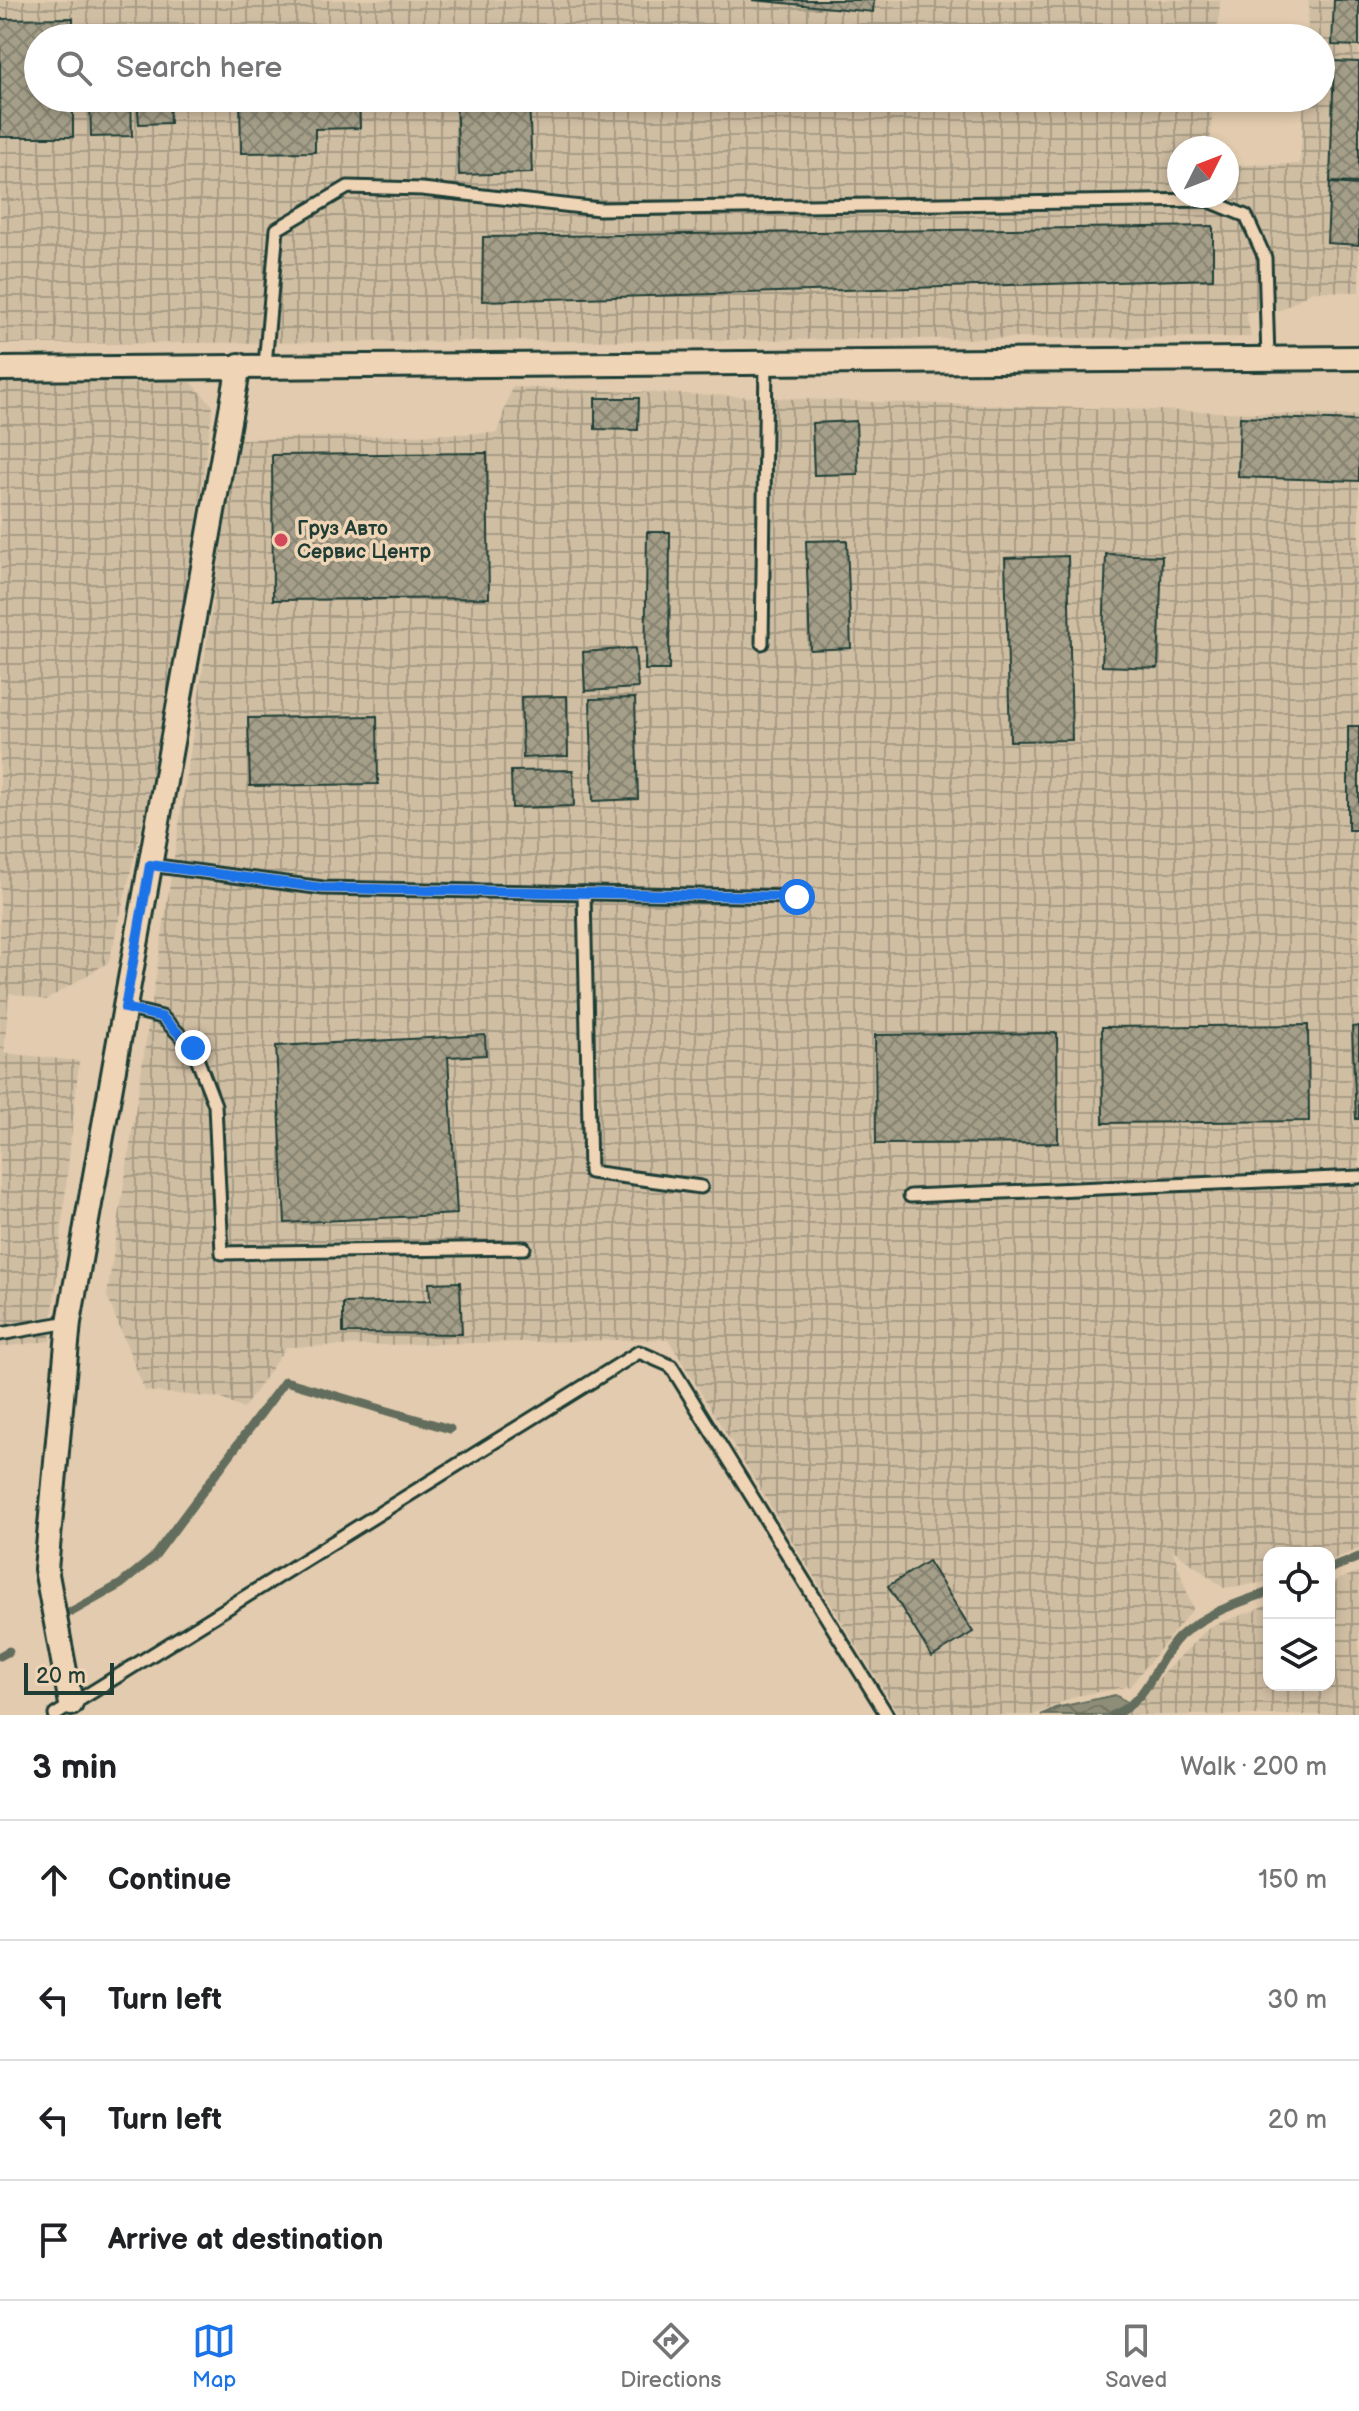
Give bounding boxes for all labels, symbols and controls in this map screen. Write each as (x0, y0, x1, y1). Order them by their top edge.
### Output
search box (24, 24, 1335, 112)
icon: search (52, 46, 96, 90)
text: Search here (116, 50, 282, 86)
north arrow (1167, 136, 1239, 208)
place label: Груз Авто Сервис Центр (297, 517, 431, 564)
marker: Груз Авто Сервис Центр (272, 531, 290, 549)
route start (779, 879, 815, 915)
route end (175, 1030, 211, 1066)
map controls (1263, 1547, 1335, 1691)
button: locate (1263, 1547, 1335, 1619)
button: layers (1263, 1619, 1335, 1691)
scale bar (24, 1659, 114, 1695)
text: 20 m (36, 1663, 86, 1690)
text: 3 min (32, 1747, 117, 1788)
text: Walk · 200 m (1180, 1752, 1327, 1783)
icon: ahead (32, 1858, 76, 1902)
text: Continue (108, 1862, 231, 1898)
text: 150 m (1258, 1865, 1327, 1896)
icon: left (32, 1978, 76, 2022)
text: Turn left (108, 1982, 222, 2018)
text: 30 m (1267, 1985, 1327, 2016)
icon: left (32, 2098, 76, 2142)
text: Turn left (108, 2102, 222, 2138)
text: 20 m (1268, 2105, 1327, 2136)
icon: arrive (32, 2218, 76, 2262)
text: Arrive at destination (108, 2222, 384, 2258)
tab: Map (192, 2319, 236, 2394)
tab: Directions (620, 2319, 721, 2394)
tab: Saved (1105, 2319, 1167, 2394)

